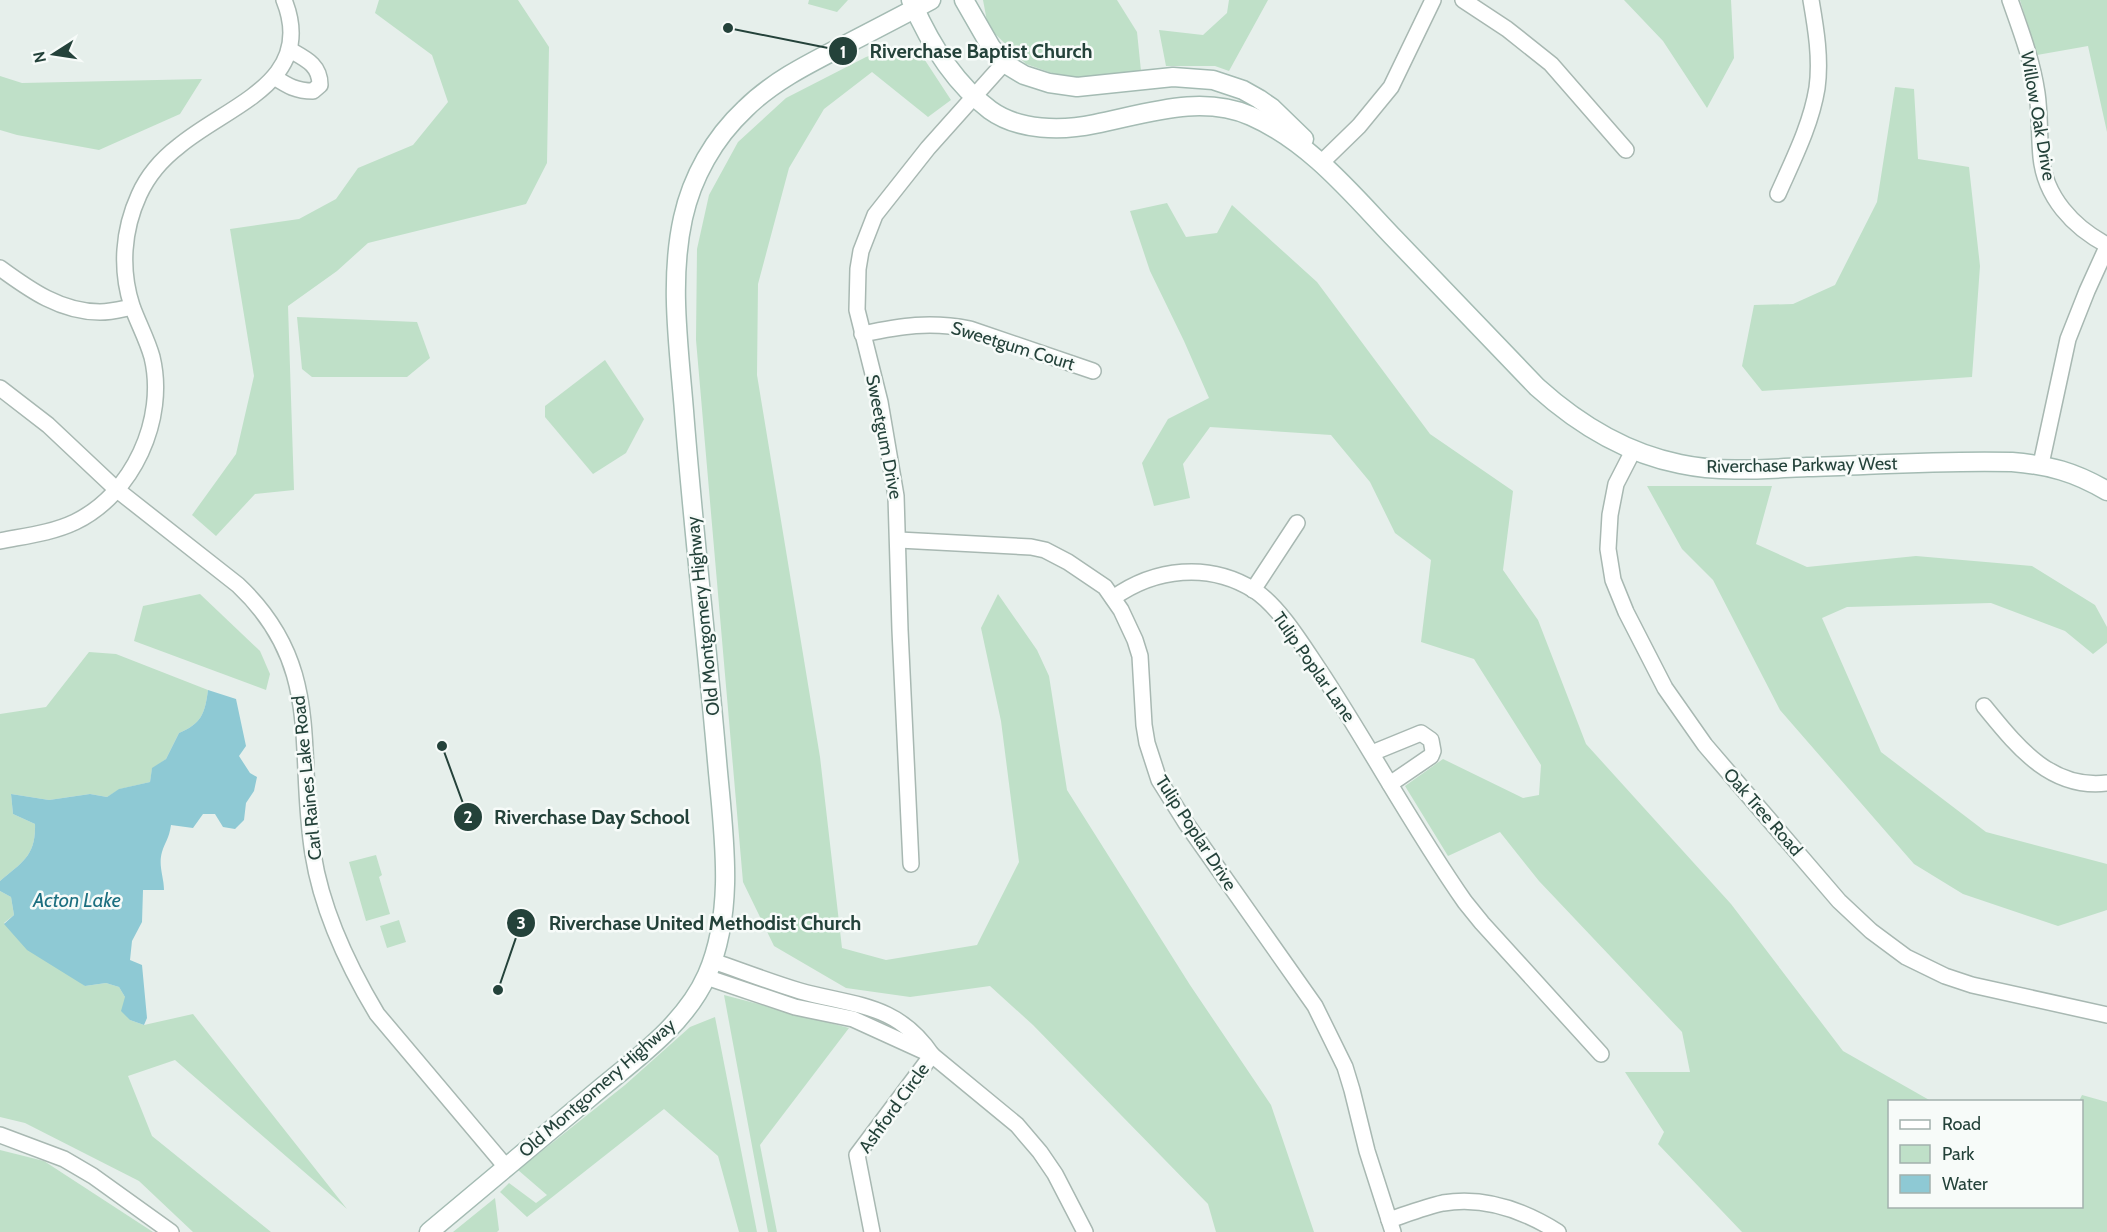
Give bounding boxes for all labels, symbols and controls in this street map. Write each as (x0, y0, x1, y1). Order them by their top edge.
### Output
north arrow (24, 24, 84, 84)
callout: Riverchase Baptist Church (828, 32, 1105, 70)
text: Riverchase Baptist Church (870, 39, 1093, 63)
text: 1 (840, 41, 846, 63)
text: N (29, 50, 50, 65)
street label: Willow Oak Drive (2016, 50, 2060, 182)
street label: Sweetgum Court (949, 317, 1077, 375)
street label: Sweetgum Drive (861, 373, 907, 501)
street label: Riverchase Parkway West (1706, 452, 1898, 478)
street label: Old Montgomery Highway (682, 515, 724, 717)
street label: Tulip Poplar Lane (1268, 608, 1360, 726)
street label: Carl Raines Lake Road (287, 695, 327, 861)
street label: Oak Tree Road (1719, 763, 1807, 861)
street label: Tulip Poplar Drive (1151, 771, 1241, 895)
callout: Riverchase Day School (453, 798, 702, 836)
text: Riverchase Day School (494, 805, 690, 829)
text: 2 (463, 806, 473, 828)
water label: Acton Lake (32, 888, 121, 912)
callout: Riverchase United Methodist Church (506, 904, 873, 942)
text: Riverchase United Methodist Church (549, 911, 861, 935)
text: 3 (516, 912, 526, 934)
street label: Old Montgomery Highway (514, 1014, 680, 1162)
street label: Ashford Circle (854, 1059, 934, 1157)
legend (1888, 1100, 2083, 1208)
text: Road (1942, 1113, 1981, 1135)
text: Park (1942, 1143, 1975, 1165)
text: Water (1942, 1173, 1988, 1195)

